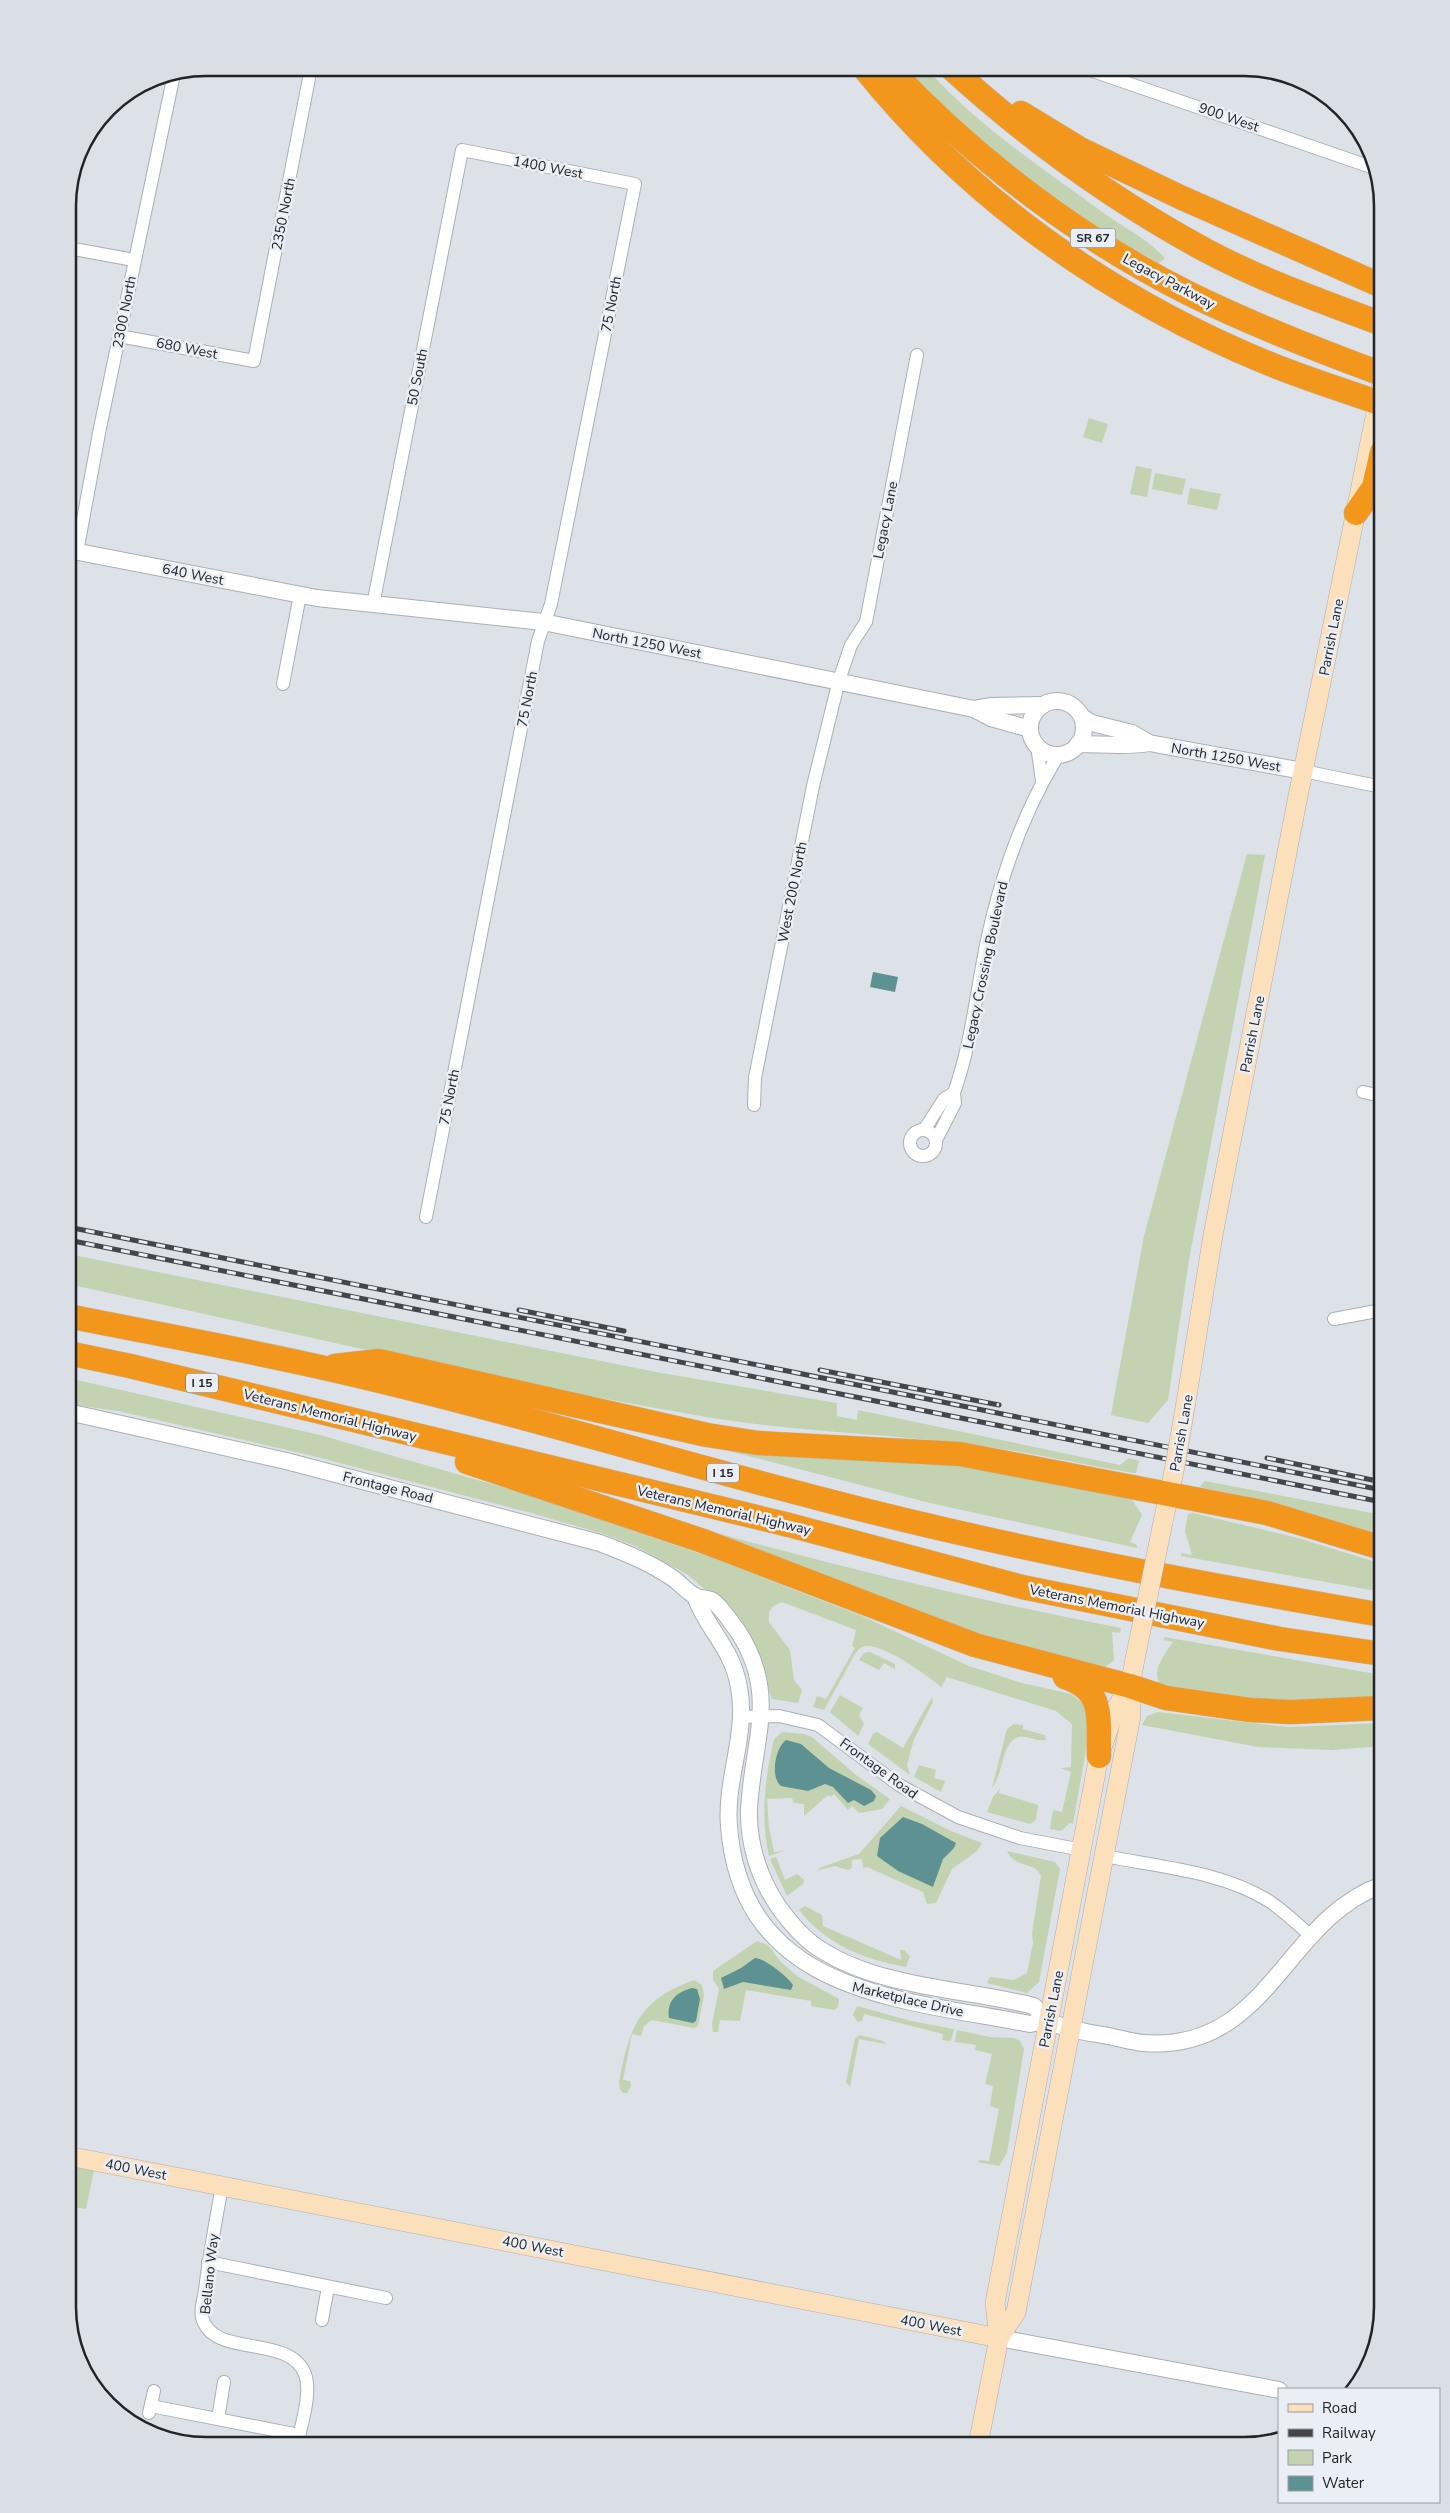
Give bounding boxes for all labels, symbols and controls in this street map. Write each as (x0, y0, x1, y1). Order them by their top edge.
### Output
street label: 900 West (1196, 98, 1262, 137)
street label: 1400 West (511, 151, 585, 184)
street label: 2350 North (267, 176, 300, 252)
road number: SR 67 (1070, 228, 1116, 248)
street label: Legacy Parkway (1119, 249, 1219, 314)
street label: 2300 North (108, 274, 141, 350)
street label: 75 North (597, 274, 626, 334)
street label: 680 West (154, 333, 219, 364)
street label: 50 South (403, 347, 432, 407)
street label: Legacy Lane (869, 480, 902, 560)
street label: 640 West (160, 559, 225, 590)
street label: Parrish Lane (1315, 597, 1348, 677)
street label: North 1250 West (591, 624, 703, 663)
street label: 75 North (513, 669, 542, 729)
street label: North 1250 West (1170, 739, 1282, 776)
street label: West 200 North (773, 840, 812, 944)
street label: Legacy Crossing Boulevard (958, 880, 1013, 1051)
street label: Parrish Lane (1236, 994, 1269, 1074)
street label: 75 North (435, 1067, 464, 1127)
road number: I 15 (186, 1374, 218, 1392)
street label: Veterans Memorial Highway (240, 1384, 419, 1446)
street label: Parrish Lane (1165, 1393, 1198, 1473)
road number: I 15 (707, 1464, 739, 1482)
street label: Frontage Road (341, 1467, 435, 1508)
street label: Veterans Memorial Highway (634, 1481, 814, 1540)
street label: Veterans Memorial Highway (1027, 1580, 1207, 1633)
street label: Frontage Road (836, 1734, 922, 1803)
street label: Parrish Lane (1035, 1969, 1068, 2049)
street label: Marketplace Drive (850, 1977, 966, 2022)
street label: 400 West (103, 2154, 168, 2185)
street label: 400 West (500, 2231, 565, 2262)
street label: Bellano Way (196, 2232, 223, 2315)
street label: 400 West (898, 2310, 963, 2341)
legend (1278, 2388, 1440, 2503)
text: Road (1322, 2398, 1357, 2418)
text: Railway (1322, 2423, 1376, 2443)
text: Park (1322, 2448, 1352, 2468)
text: Water (1322, 2473, 1365, 2493)

